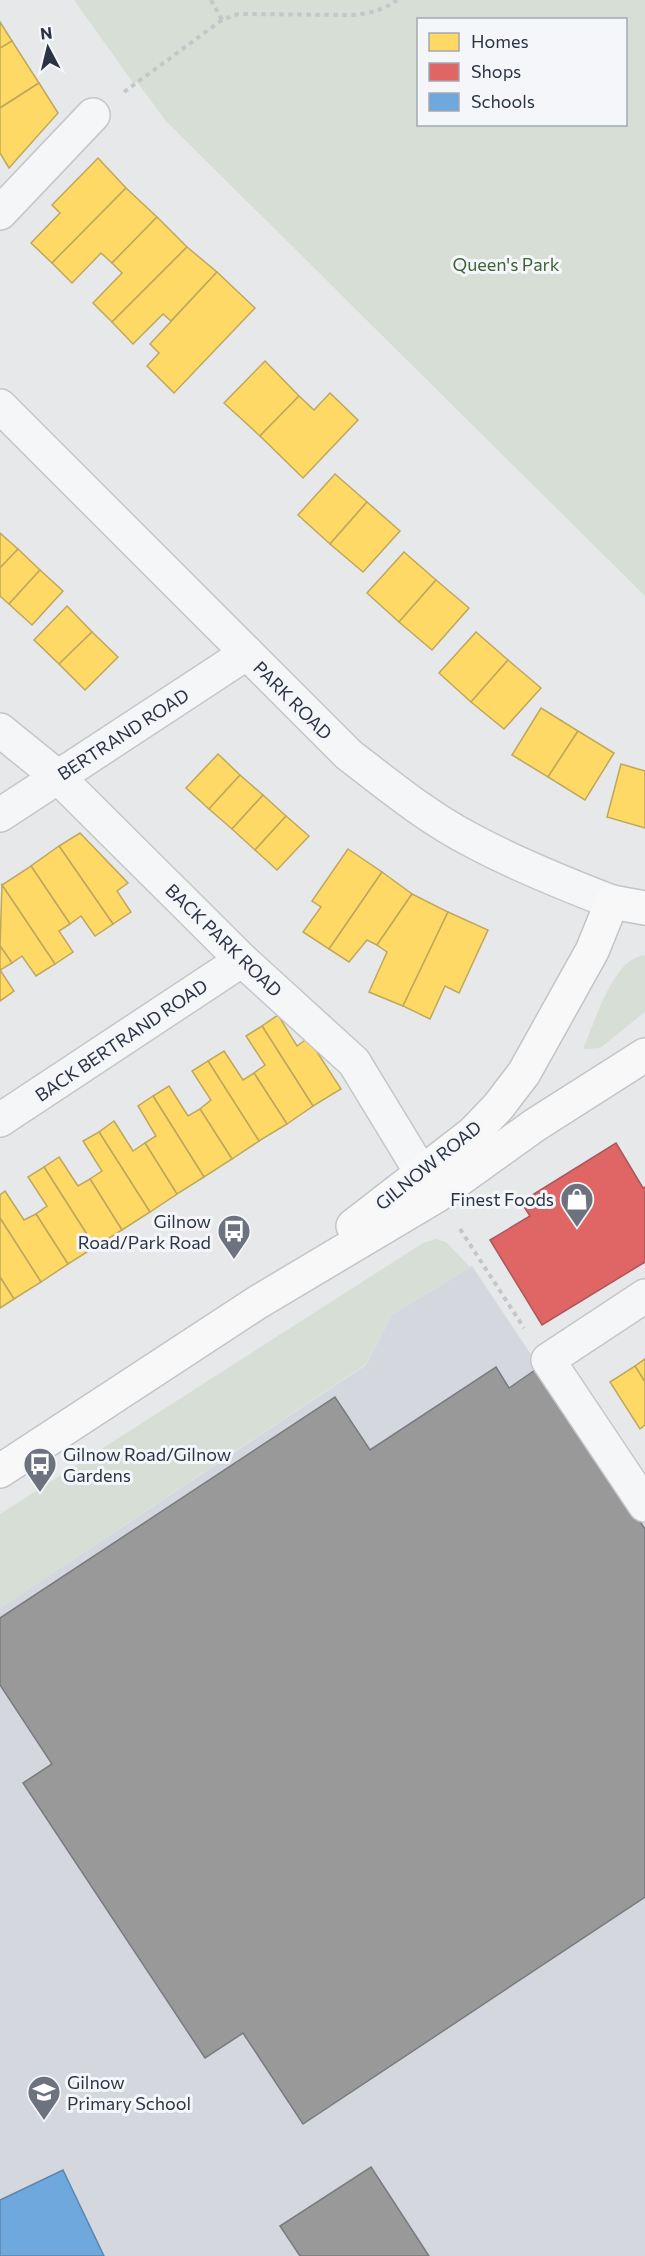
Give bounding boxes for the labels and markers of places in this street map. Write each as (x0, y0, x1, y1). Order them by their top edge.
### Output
shop icon: Finest Foods (559, 1181, 595, 1228)
place label: Finest Foods (450, 1188, 554, 1210)
place label: Gilnow Road/Park Road (78, 1210, 211, 1253)
bus stop icon: Gilnow Road/Park Road (216, 1213, 252, 1260)
place label: Gilnow Road/Gilnow Gardens (63, 1443, 231, 1486)
bus stop icon: Gilnow Road/Gilnow Gardens (22, 1446, 58, 1493)
place label: Gilnow Primary School (67, 2071, 191, 2114)
school or university icon: Gilnow Primary School (26, 2074, 62, 2121)

